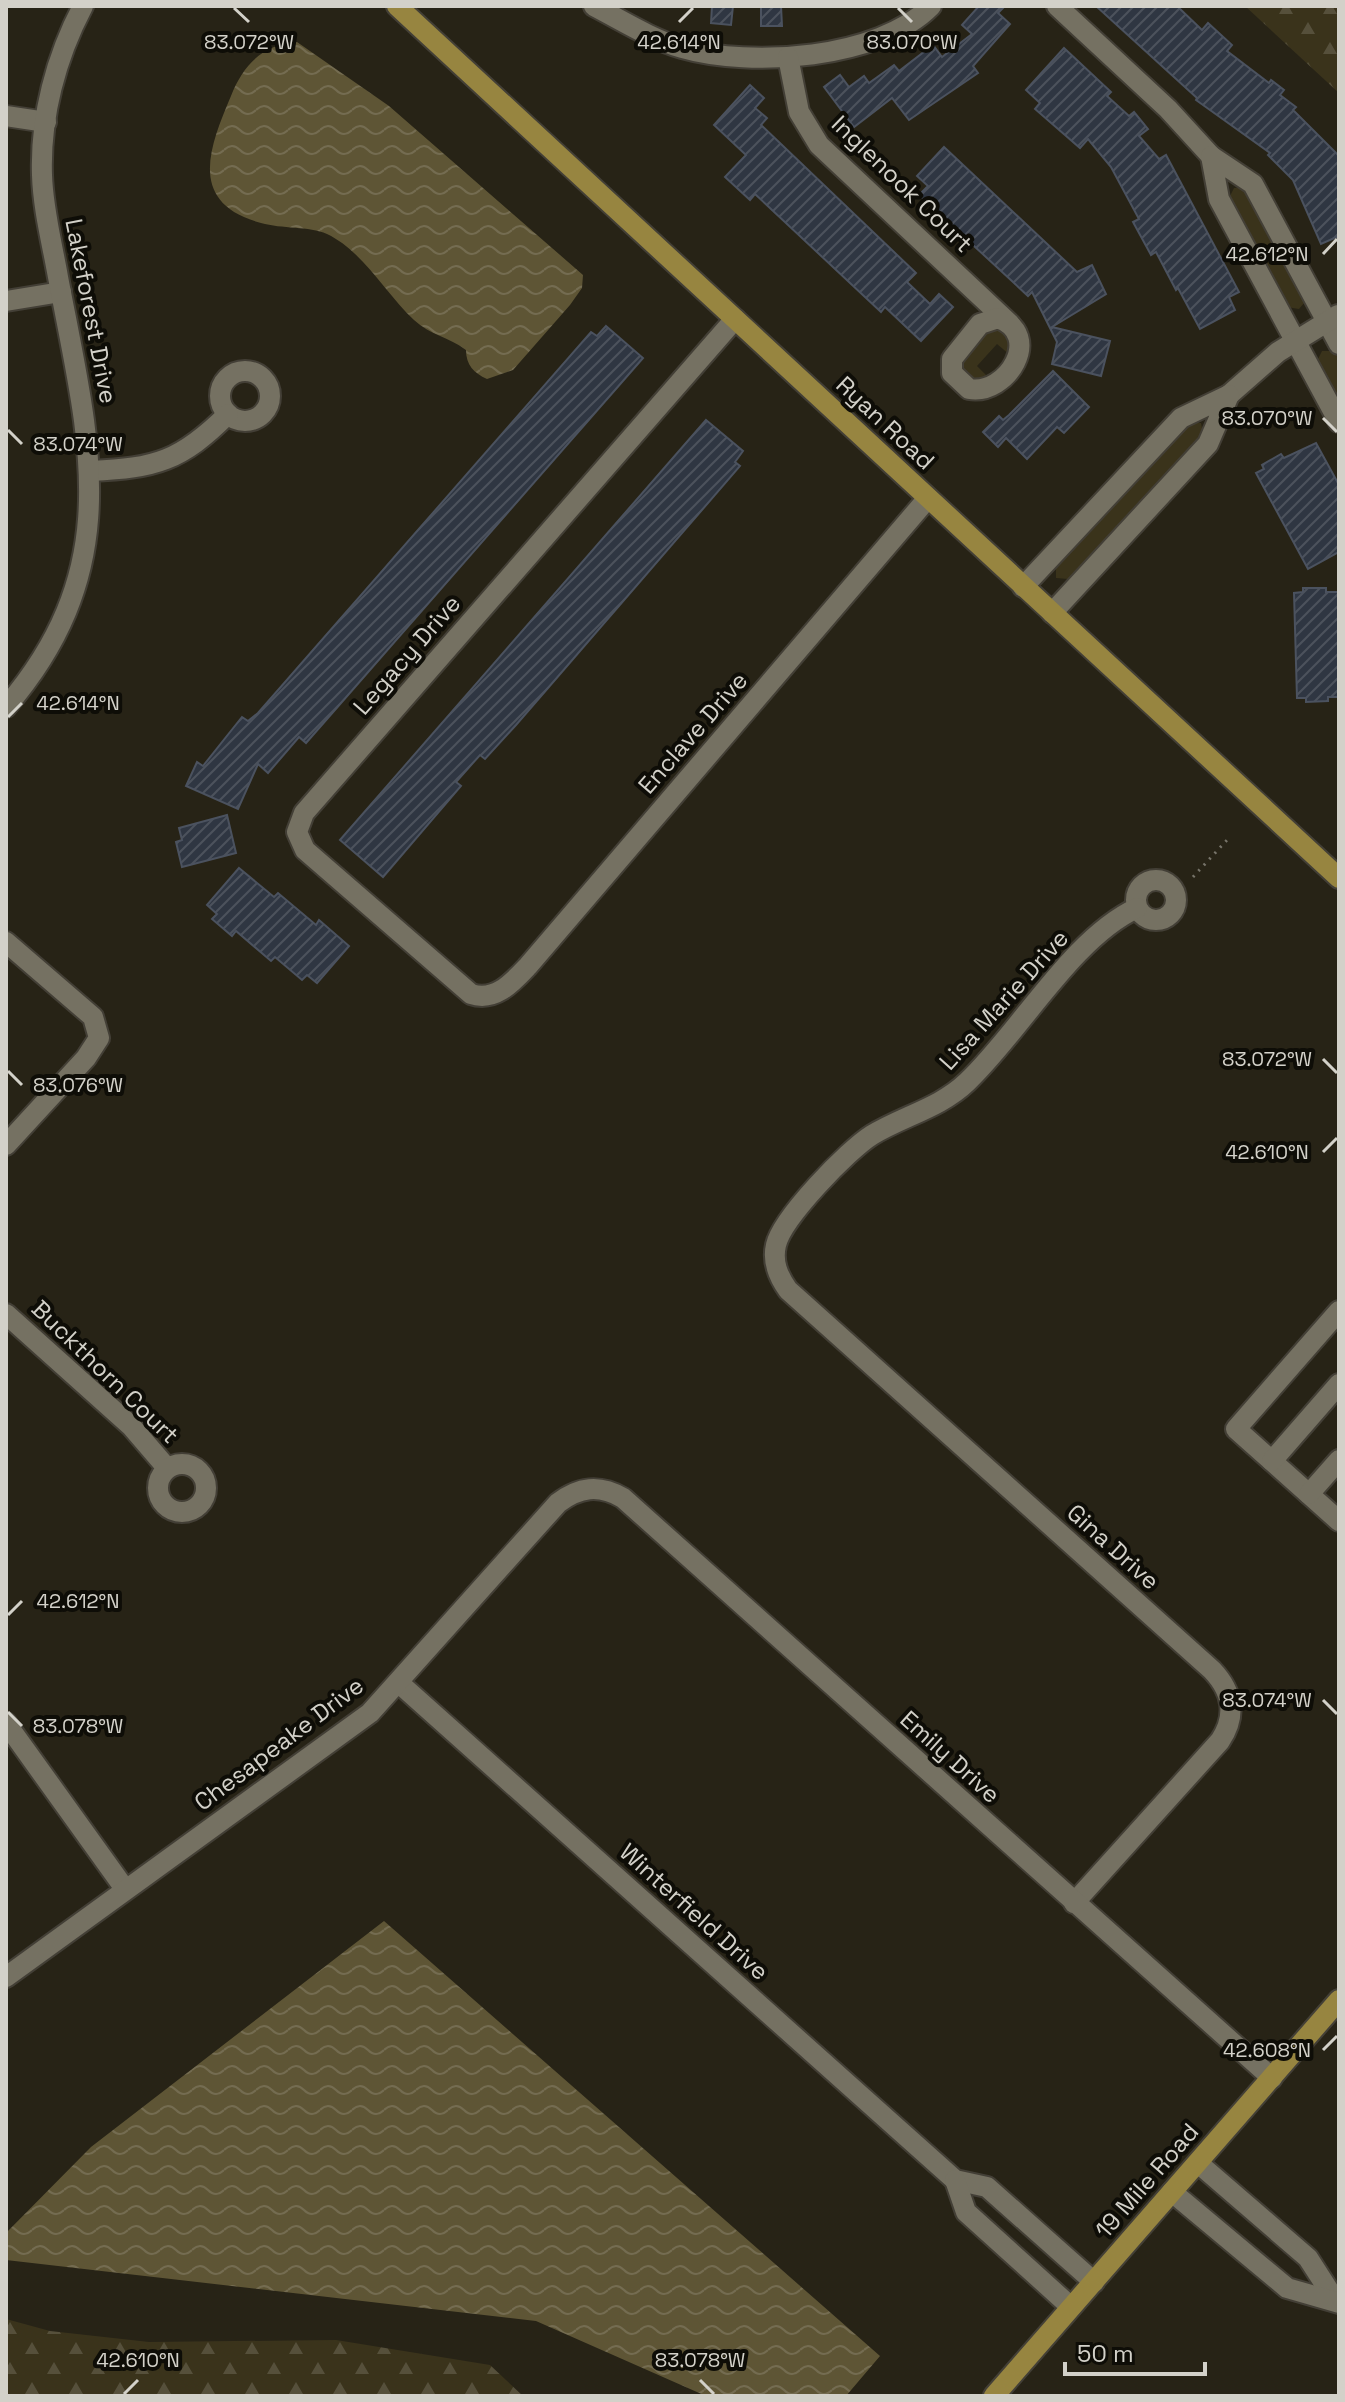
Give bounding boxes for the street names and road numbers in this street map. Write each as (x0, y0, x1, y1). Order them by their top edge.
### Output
street label: Inglenook Court (825, 108, 979, 259)
street label: Lakeforest Drive (58, 216, 125, 406)
street label: Ryan Road (830, 369, 941, 476)
street label: Legacy Drive (346, 588, 467, 721)
street label: Enclave Drive (631, 665, 754, 800)
street label: Lisa Marie Drive (932, 923, 1075, 1077)
street label: Buckthorn Court (25, 1293, 186, 1450)
street label: Gina Drive (1061, 1497, 1166, 1596)
street label: Chesapeake Drive (188, 1670, 370, 1817)
street label: Emily Drive (894, 1704, 1007, 1810)
street label: Winterfield Drive (613, 1836, 775, 1987)
street label: 19 Mile Road (1088, 2117, 1205, 2245)

